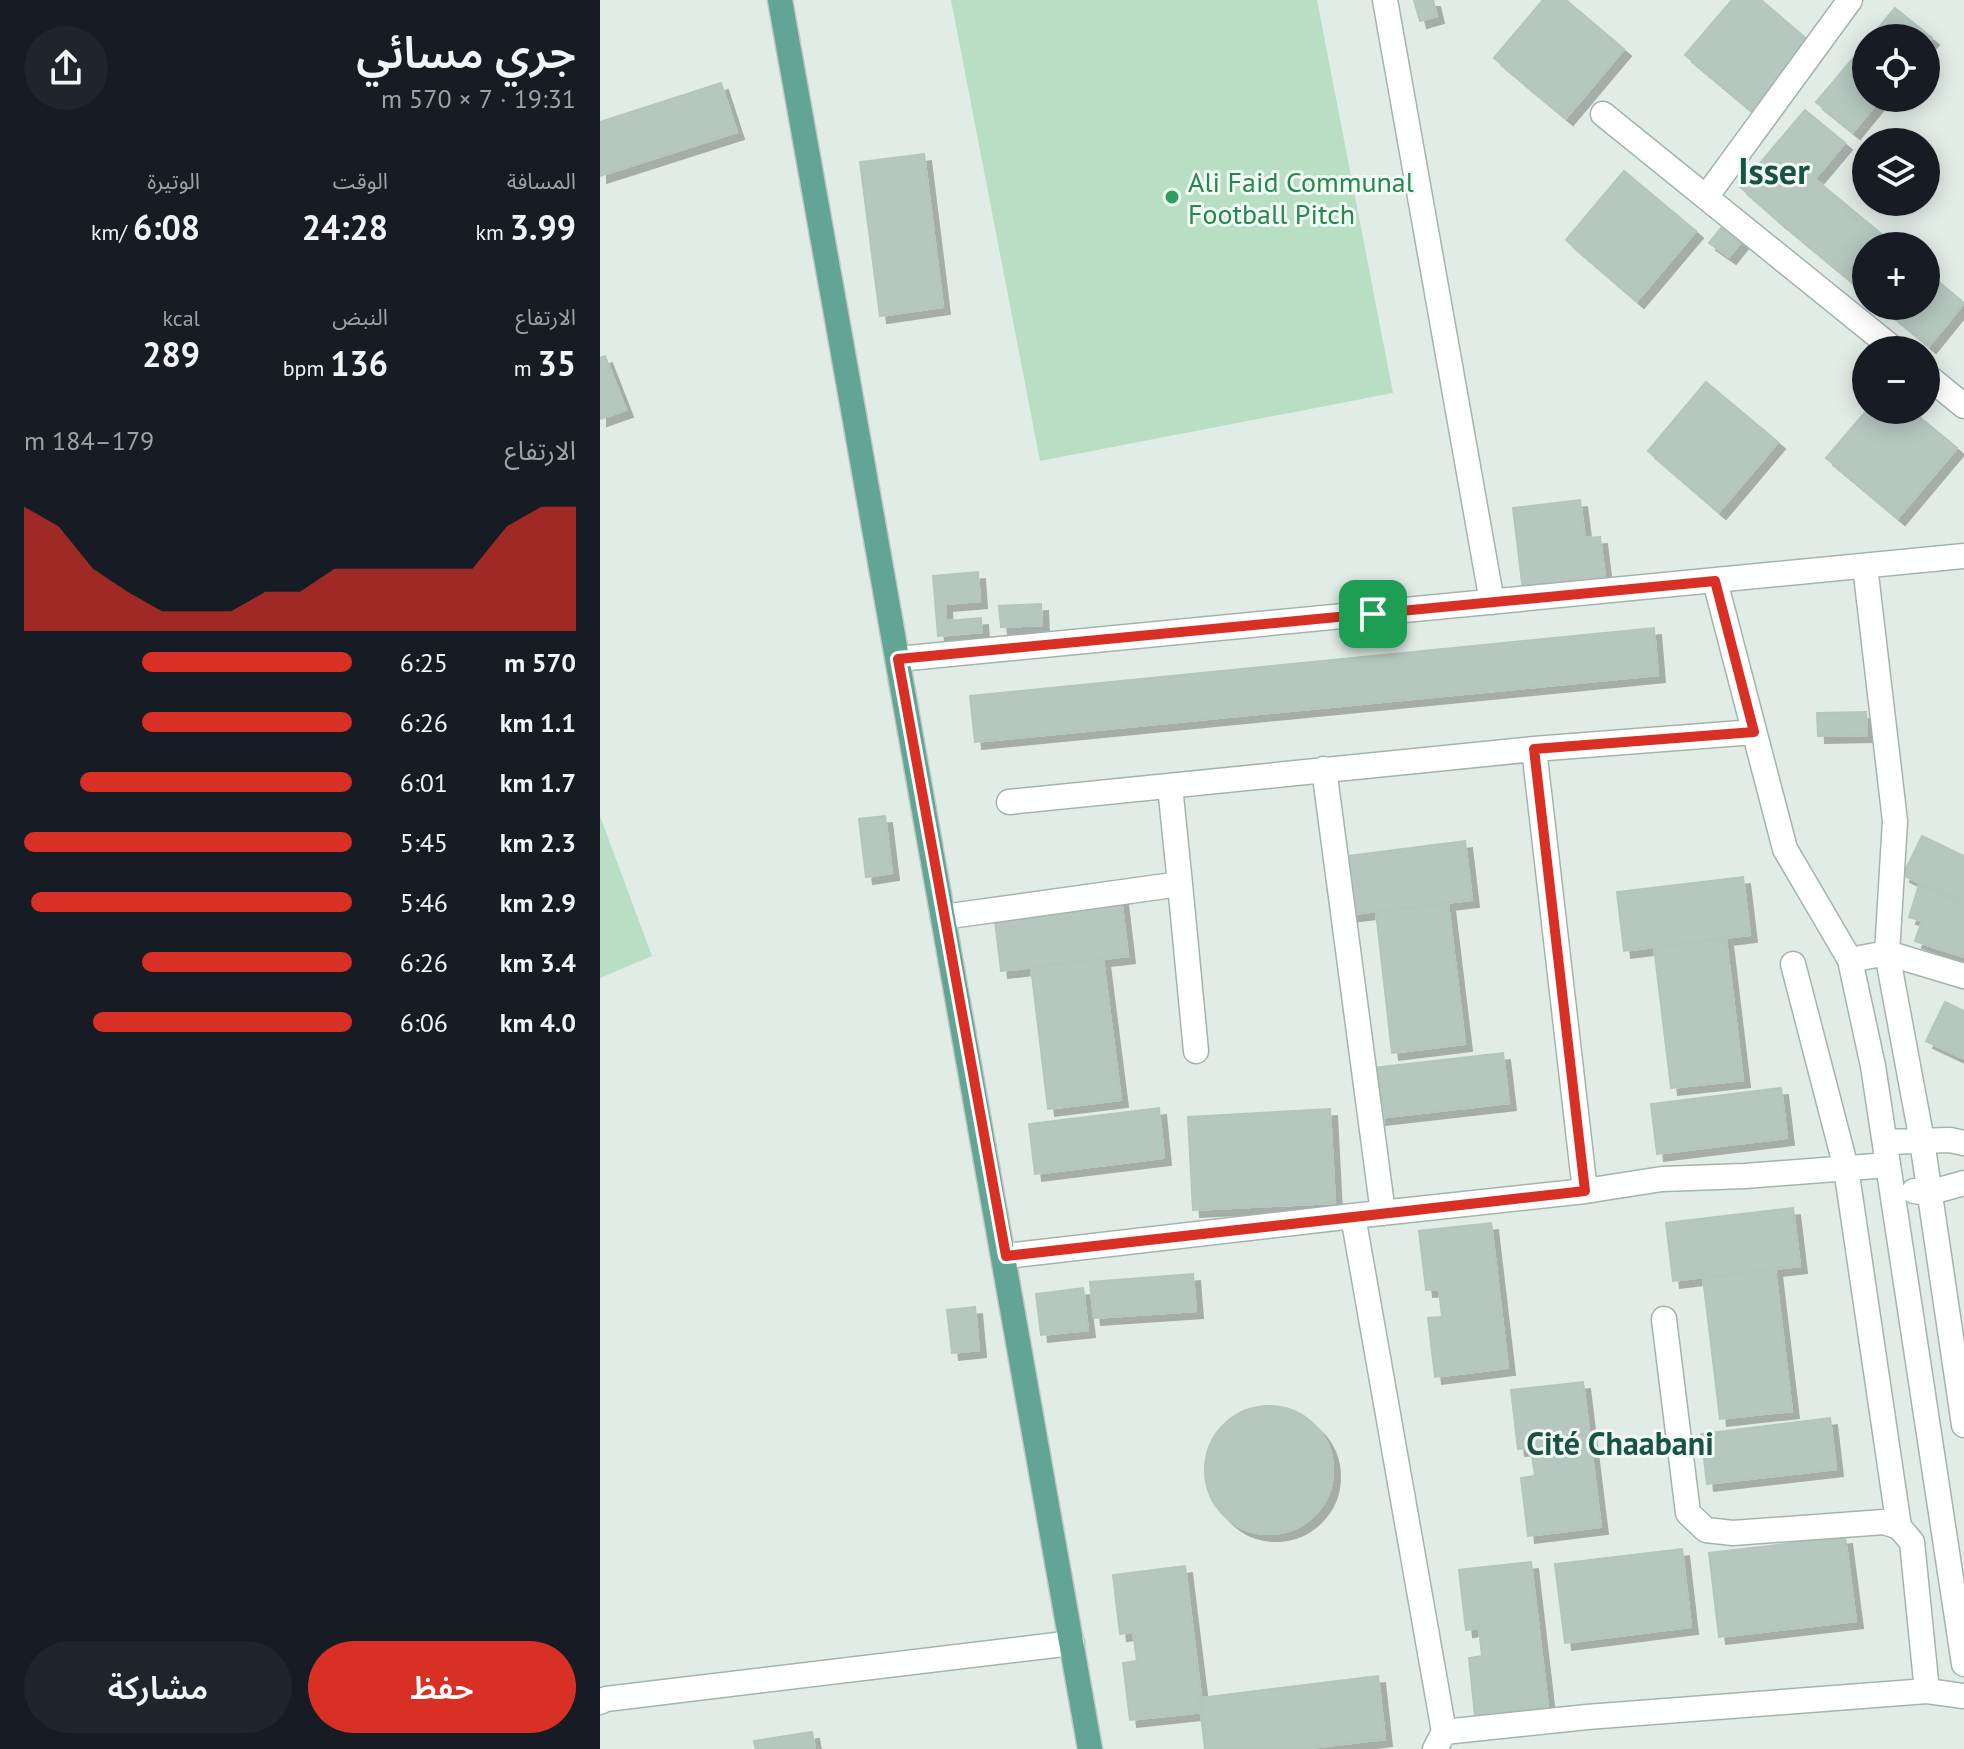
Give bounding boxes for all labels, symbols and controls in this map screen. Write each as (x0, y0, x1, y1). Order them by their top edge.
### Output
text: جري مسائي (356, 23, 576, 80)
map controls (1852, 24, 1940, 424)
button: locate (1852, 24, 1940, 112)
button: share (24, 26, 108, 110)
text: 19:31 · 7 × 570 m (381, 82, 576, 115)
button: layers (1852, 128, 1940, 216)
district label: Isser (1738, 147, 1810, 194)
place label: Ali Faid Communal Football Pitch (1188, 163, 1414, 232)
text: الوتيرة (147, 167, 200, 195)
text: الوقت (333, 167, 388, 195)
text: المسافة (507, 167, 576, 195)
marker: Ali Faid Communal Football Pitch (1163, 188, 1181, 206)
text: 6:08 (133, 205, 200, 249)
text: 24:28 (302, 205, 388, 249)
text: 3.99 (510, 205, 576, 249)
text: /km (91, 218, 133, 246)
text: km (476, 218, 510, 246)
button: + (1852, 232, 1940, 320)
text: النبض (332, 303, 388, 331)
text: الارتفاع (516, 303, 576, 331)
text: kcal (162, 304, 200, 332)
text: 289 (142, 332, 200, 376)
button: − (1852, 336, 1940, 424)
text: 136 (330, 341, 388, 385)
text: 35 (537, 341, 576, 385)
text: bpm (283, 354, 330, 382)
text: m (514, 354, 537, 382)
text: 179–184 m (24, 424, 154, 457)
text: الارتفاع (505, 434, 576, 467)
pin (1339, 580, 1407, 648)
icon: arrive (1351, 592, 1395, 636)
text: 6:25 (400, 646, 448, 679)
text: 570 m (504, 646, 576, 679)
text: 6:26 (400, 706, 448, 739)
text: 1.1 km (500, 706, 576, 739)
text: 6:01 (400, 766, 448, 799)
text: 1.7 km (500, 766, 576, 799)
text: 5:45 (400, 826, 448, 859)
text: 2.3 km (500, 826, 576, 859)
text: 5:46 (400, 886, 448, 919)
text: 2.9 km (500, 886, 576, 919)
text: 6:26 (400, 946, 448, 979)
text: 3.4 km (500, 946, 576, 979)
text: 6:06 (400, 1006, 448, 1039)
text: 4.0 km (500, 1006, 576, 1039)
district label: Cité Chaabani (1526, 1422, 1714, 1464)
button: مشاركة (24, 1641, 292, 1733)
button: حفظ (308, 1641, 576, 1733)

